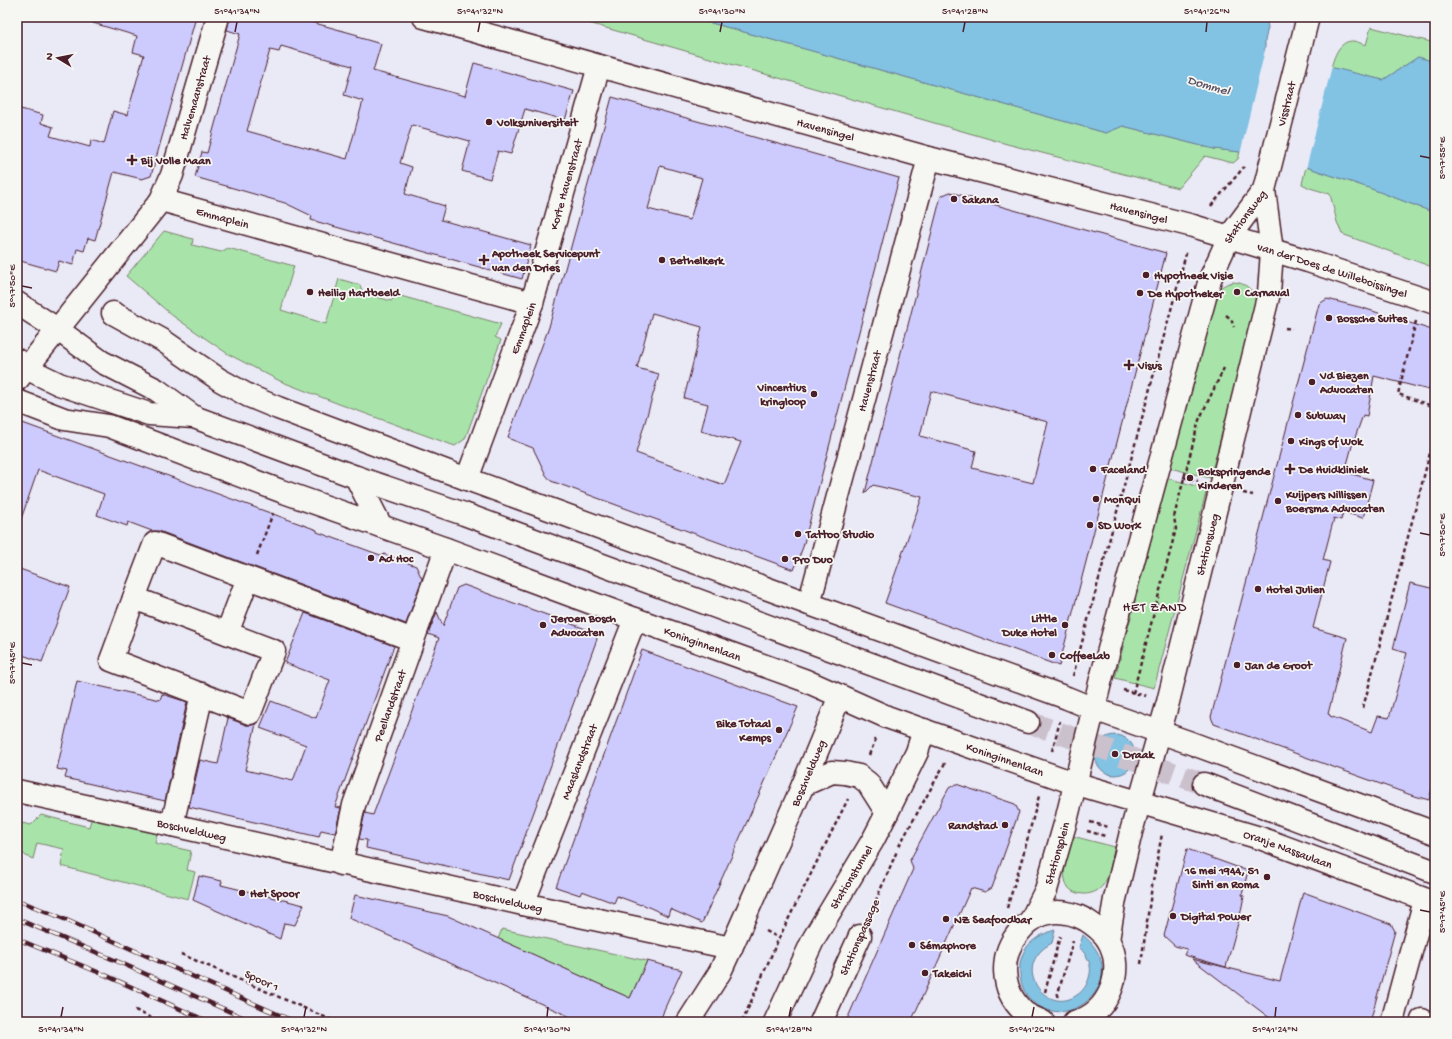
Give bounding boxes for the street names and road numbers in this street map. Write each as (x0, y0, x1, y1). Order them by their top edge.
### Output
street label: Halvemaanstraat (178, 53, 216, 142)
street label: Visstraat (1275, 79, 1301, 129)
street label: Havensingel (795, 116, 856, 146)
street label: Korte Havenstraat (548, 137, 587, 232)
street label: Stationsweg (1222, 188, 1271, 246)
street label: Havensingel (1108, 200, 1169, 228)
street label: Emmaplein (194, 205, 250, 233)
street label: van der Does de Willeboissingel (1255, 241, 1409, 302)
street label: Emmaplein (509, 300, 541, 357)
street label: Havenstraat (856, 348, 886, 413)
street label: Stationsweg (1194, 512, 1223, 577)
street label: Koninginnenlaan (661, 625, 743, 666)
street label: Peellandstraat (372, 667, 411, 745)
street label: Maaslandstraat (560, 722, 602, 802)
street label: Boschveldweg (789, 738, 830, 810)
street label: Koninginnenlaan (964, 741, 1045, 781)
street label: Boschveldweg (154, 817, 228, 846)
street label: Stationsplein (1043, 821, 1074, 886)
street label: Oranje Nassaulaan (1241, 828, 1334, 873)
street label: Stationstunnel (828, 843, 877, 912)
street label: Boschveldweg (470, 888, 544, 917)
street label: Stationspassage (838, 897, 884, 978)
street label: Spoor 1 (242, 968, 281, 996)

